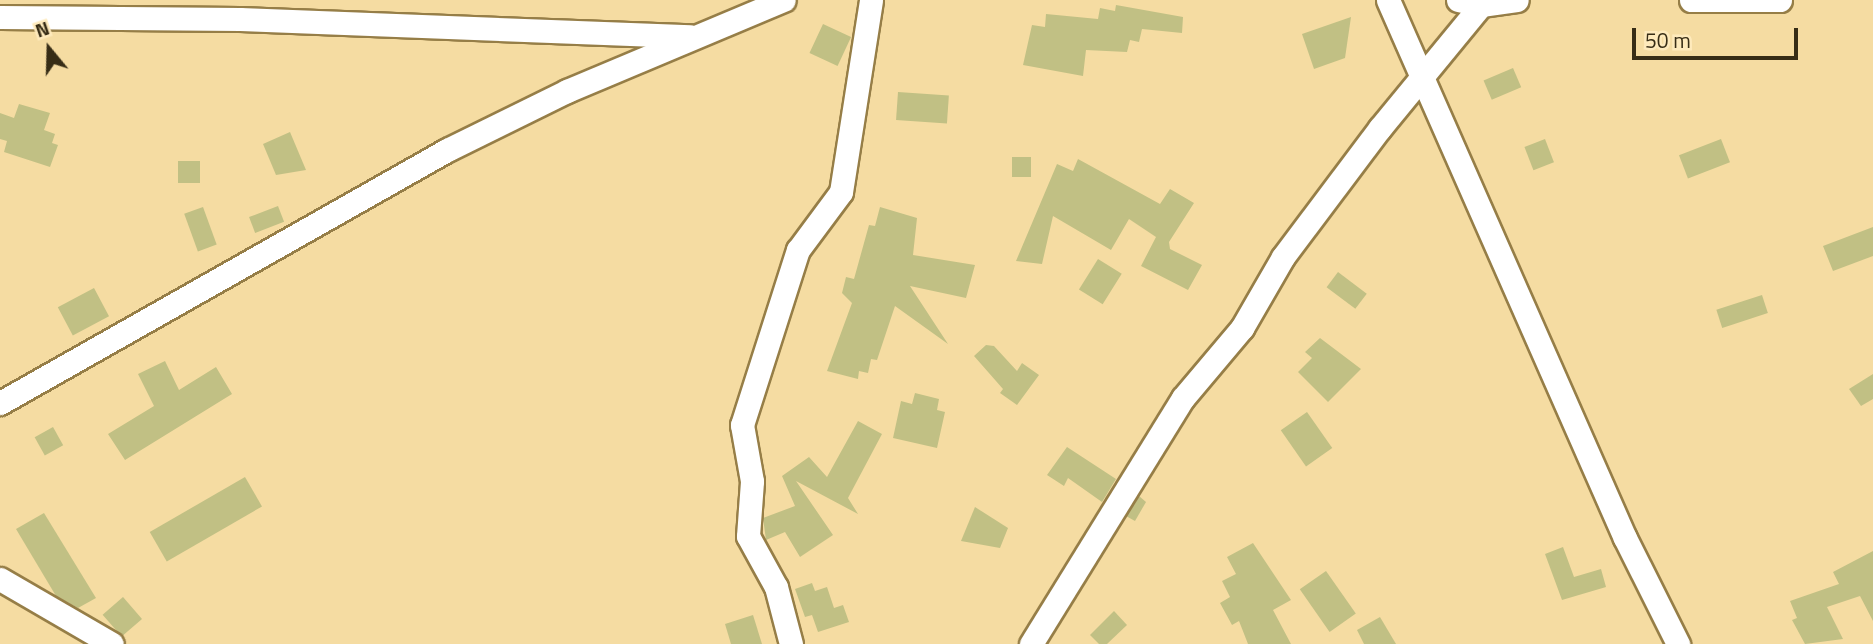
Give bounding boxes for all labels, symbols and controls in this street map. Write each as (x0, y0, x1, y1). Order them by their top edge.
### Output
text: N (31, 13, 53, 45)
north arrow (14, 14, 84, 84)
scale bar (1635, 14, 1801, 58)
text: 50 m (1645, 24, 1691, 56)

